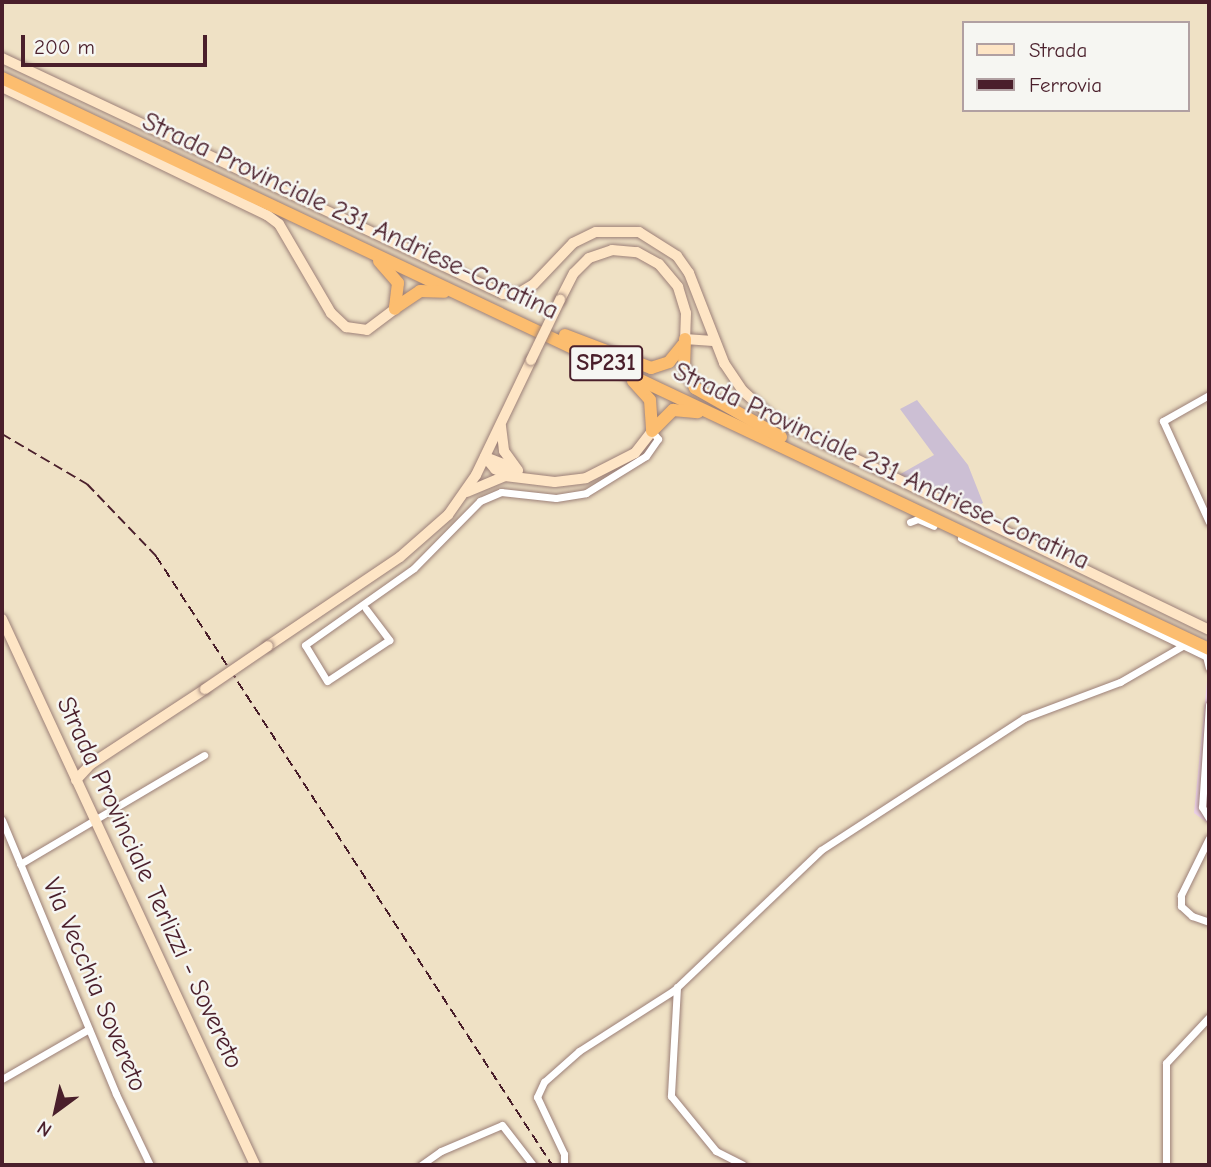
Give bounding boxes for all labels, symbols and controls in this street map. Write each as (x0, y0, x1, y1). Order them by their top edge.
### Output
scale bar (24, 21, 210, 65)
legend (962, 21, 1190, 112)
text: 200 m (34, 35, 95, 59)
text: Strada (1029, 38, 1087, 62)
text: Ferrovia (1029, 73, 1102, 97)
street label: Strada Provinciale 231 Andriese-Coratina (137, 107, 563, 327)
road number: SP231 (568, 342, 644, 384)
street label: Strada Provinciale 231 Andriese-Coratina (668, 357, 1094, 577)
street label: Strada Provinciale Terlizzi - Sovereto (49, 692, 249, 1074)
street label: Via Vecchia Sovereto (35, 874, 153, 1096)
north arrow (21, 1076, 91, 1146)
text: N (33, 1116, 56, 1141)

